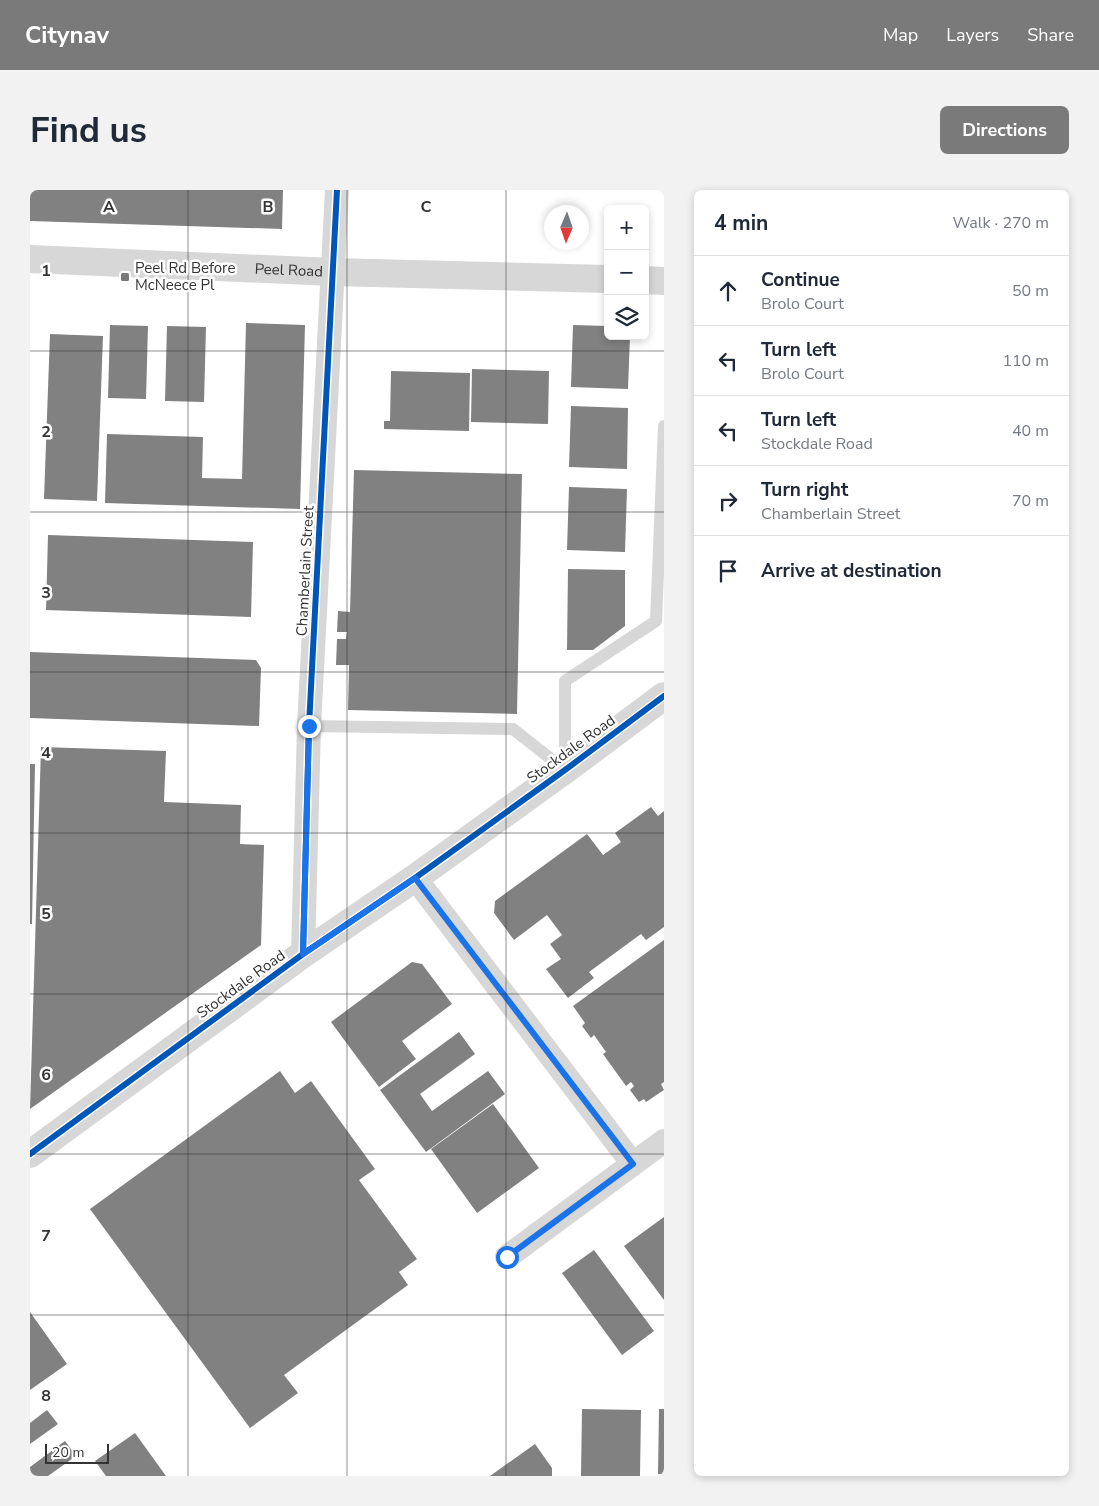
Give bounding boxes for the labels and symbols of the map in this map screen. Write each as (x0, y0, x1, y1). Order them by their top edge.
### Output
text: A (103, 196, 115, 218)
text: B (262, 196, 274, 218)
text: C (421, 196, 432, 218)
north arrow (544, 205, 589, 250)
place label: Peel Rd Before McNeece Pl (135, 258, 235, 295)
street label: Peel Road (254, 259, 323, 282)
text: 1 (41, 260, 51, 282)
marker: Peel Rd Before McNeece Pl (119, 271, 131, 283)
text: 2 (41, 421, 51, 443)
street label: Chamberlain Street (292, 504, 318, 637)
text: 3 (41, 582, 51, 604)
street label: Stockdale Road (523, 710, 619, 788)
route end (298, 715, 321, 738)
text: 4 (41, 742, 51, 764)
text: 5 (41, 903, 51, 925)
street label: Stockdale Road (193, 945, 289, 1023)
text: 6 (41, 1064, 51, 1086)
text: 7 (41, 1225, 51, 1247)
route start (496, 1246, 519, 1269)
text: 8 (41, 1385, 51, 1407)
scale bar (45, 1441, 109, 1464)

